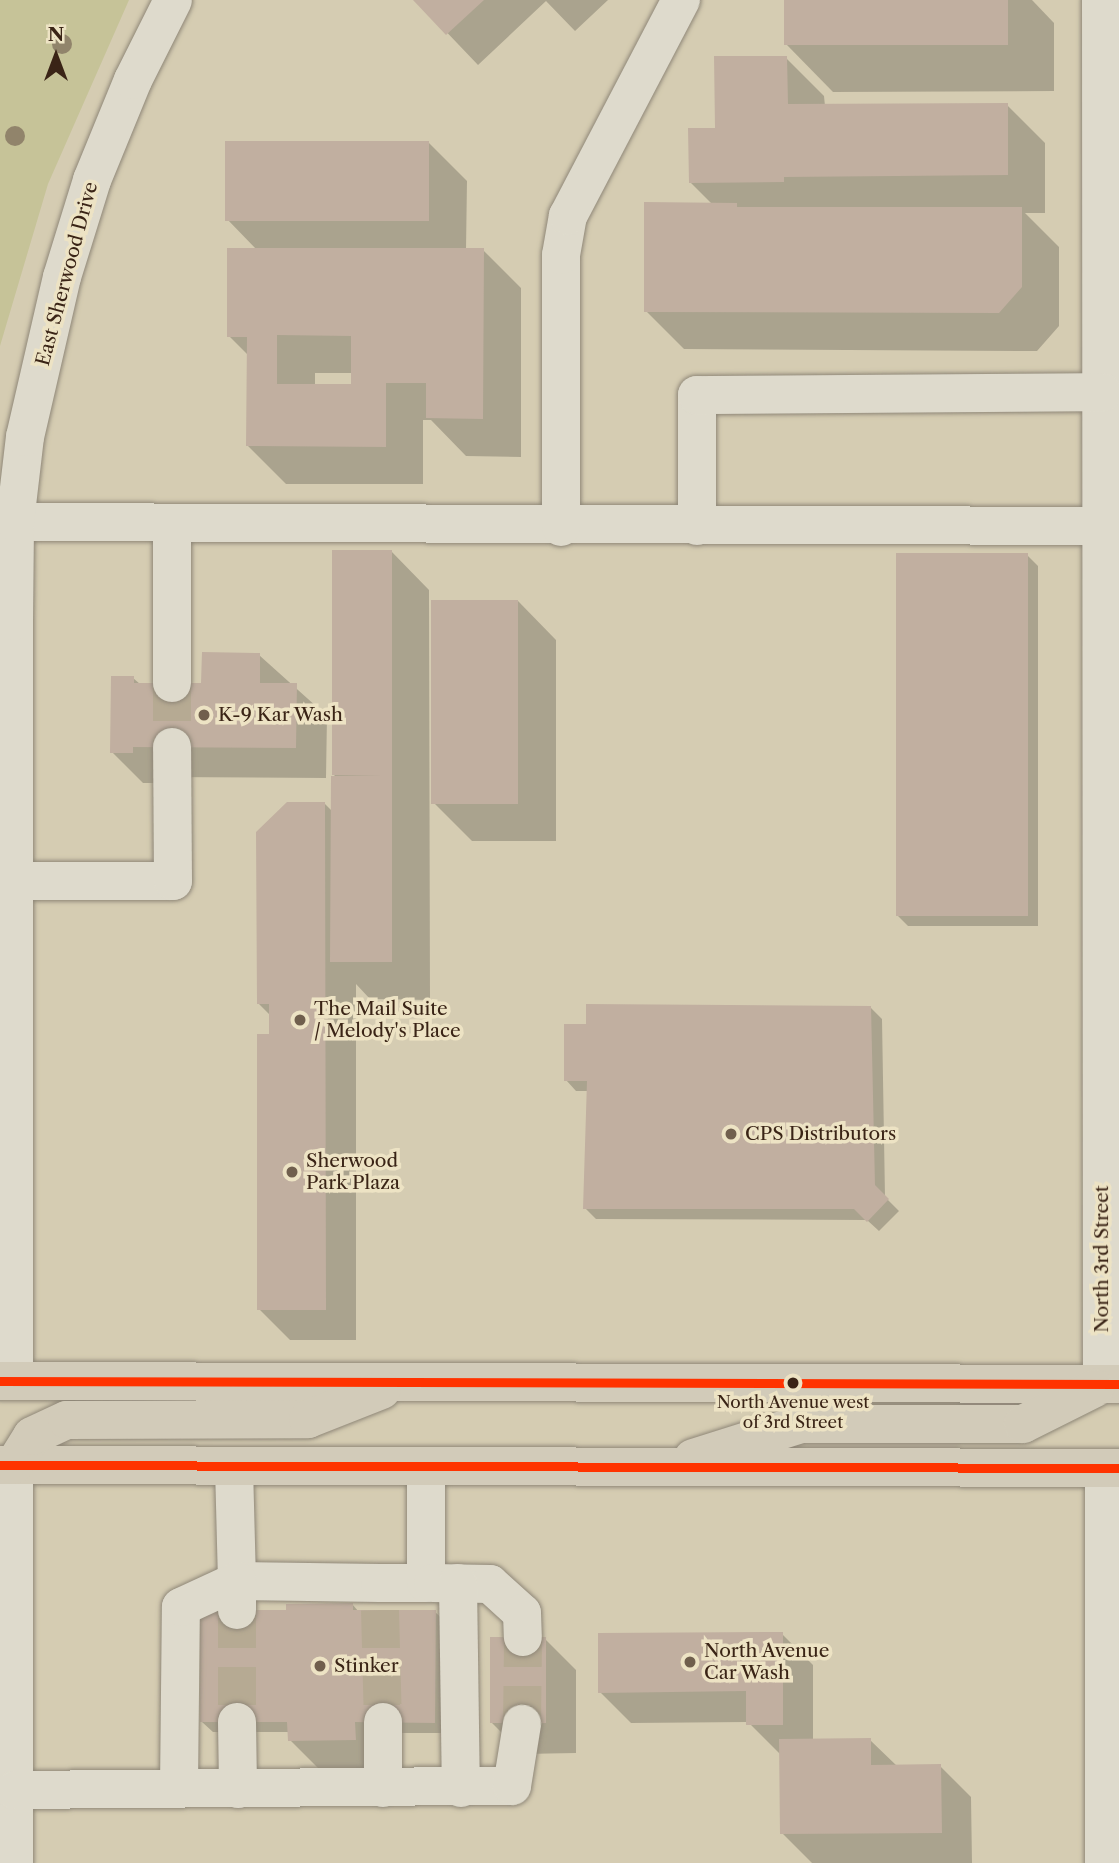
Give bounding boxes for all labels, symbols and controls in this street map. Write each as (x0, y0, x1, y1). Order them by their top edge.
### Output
north arrow (21, 21, 91, 91)
text: N (48, 23, 64, 46)
street label: East Sherwood Drive (31, 180, 103, 368)
place label: K-9 Kar Wash (218, 704, 344, 726)
marker: K-9 Kar Wash (196, 707, 212, 723)
place label: The Mail Suite / Melody's Place (314, 998, 461, 1042)
marker: The Mail Suite / Melody's Place (292, 1012, 308, 1028)
place label: CPS Distributors (745, 1123, 896, 1145)
marker: CPS Distributors (723, 1126, 739, 1142)
place label: Sherwood Park Plaza (306, 1150, 400, 1194)
marker: Sherwood Park Plaza (284, 1164, 300, 1180)
street label: North 3rd Street (1091, 1185, 1113, 1333)
marker: North Avenue west of 3rd Street (786, 1376, 800, 1390)
place label: North Avenue west of 3rd Street (716, 1393, 870, 1433)
place label: North Avenue Car Wash (704, 1640, 830, 1684)
marker: North Avenue Car Wash (682, 1654, 698, 1670)
place label: Stinker (334, 1655, 399, 1677)
marker: Stinker (312, 1658, 328, 1674)

